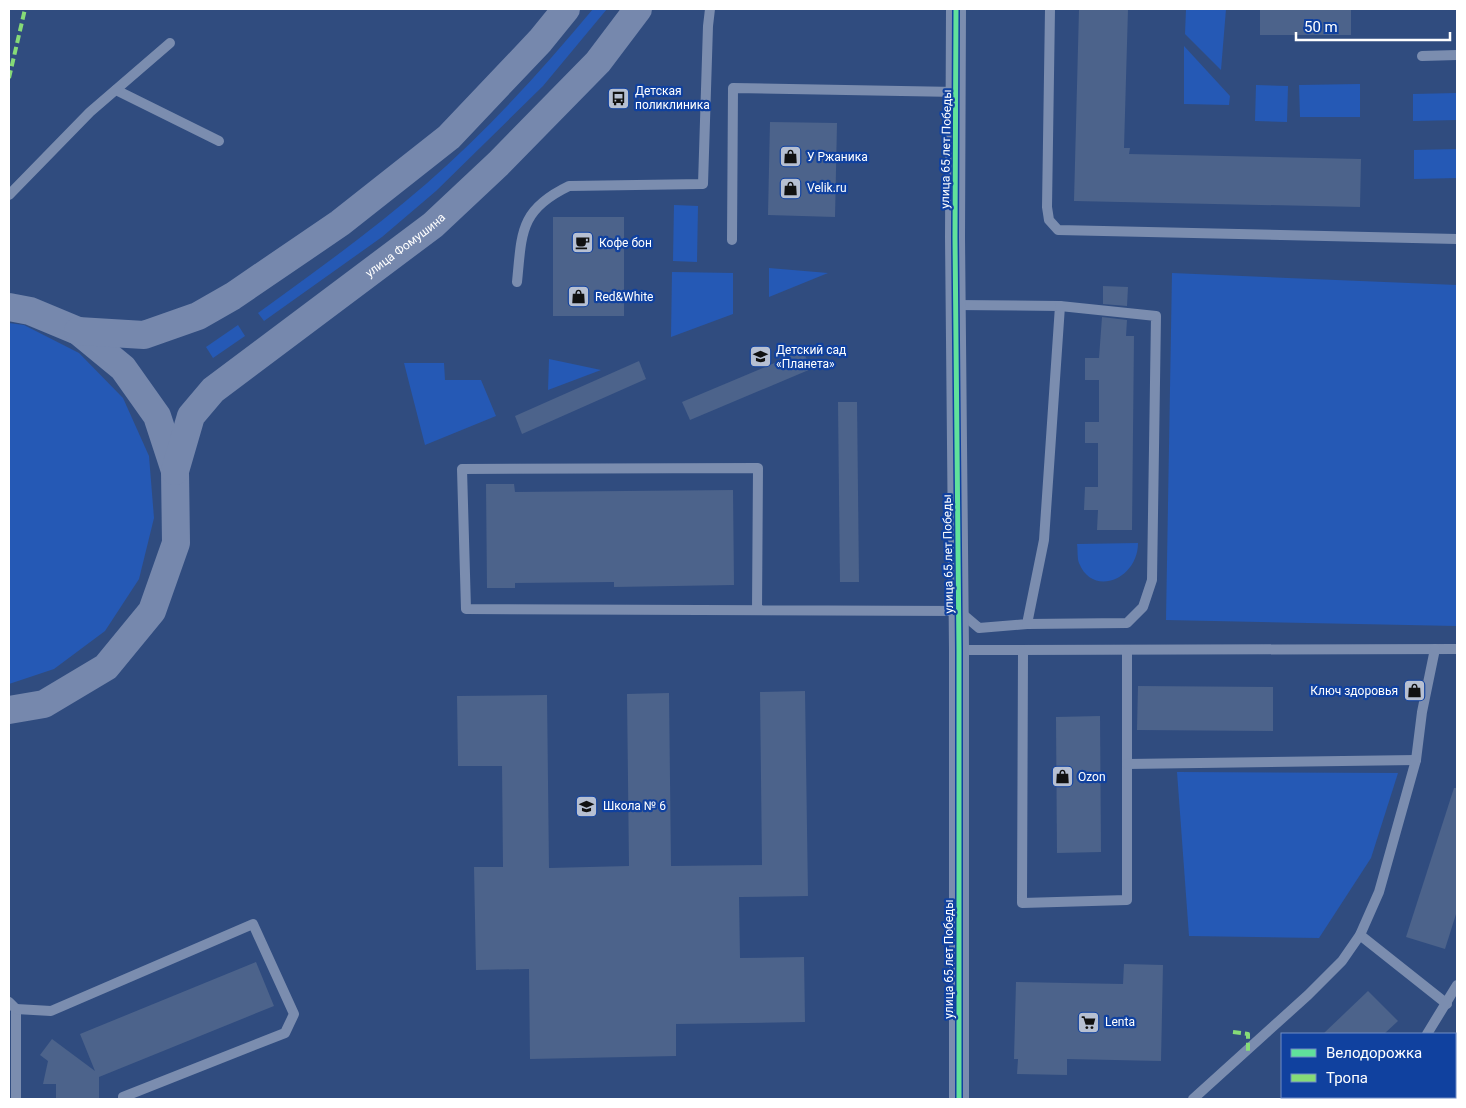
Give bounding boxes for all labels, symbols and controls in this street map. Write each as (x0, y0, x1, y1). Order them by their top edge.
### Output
scale bar (1296, 10, 1450, 42)
text: 50 m (1304, 18, 1338, 36)
place label: Детская поликлиника (635, 84, 710, 112)
bus stop icon: Детская поликлиника (607, 86, 631, 110)
street label: улица 65 лет Победы (938, 89, 954, 209)
shop icon: У Ржаника (779, 145, 803, 169)
place label: У Ржаника (807, 150, 868, 164)
shop icon: Velik.ru (779, 176, 803, 200)
place label: Velik.ru (807, 181, 847, 195)
street label: улица Фомушина (363, 210, 448, 280)
cafe icon: Кофе бон (571, 231, 595, 255)
place label: Кофе бон (599, 236, 652, 250)
shop icon: Red&White (567, 285, 591, 309)
place label: Red&White (595, 290, 653, 304)
place label: Детский сад «Планета» (776, 343, 846, 371)
school or university icon: Детский сад «Планета» (748, 345, 772, 369)
street label: улица 65 лет Победы (940, 494, 956, 614)
shop icon: Ключ здоровья (1402, 679, 1426, 703)
place label: Ключ здоровья (1310, 684, 1398, 698)
shop icon: Ozon (1050, 765, 1074, 789)
place label: Ozon (1078, 770, 1106, 784)
school or university icon: Школа № 6 (575, 794, 599, 818)
place label: Школа № 6 (603, 799, 666, 813)
street label: улица 65 лет Победы (942, 899, 956, 1019)
supermarket icon: Lenta (1077, 1010, 1101, 1034)
place label: Lenta (1105, 1015, 1135, 1029)
legend (1281, 1033, 1456, 1098)
text: Велодорожка (1326, 1044, 1422, 1062)
text: Тропа (1326, 1069, 1368, 1087)

